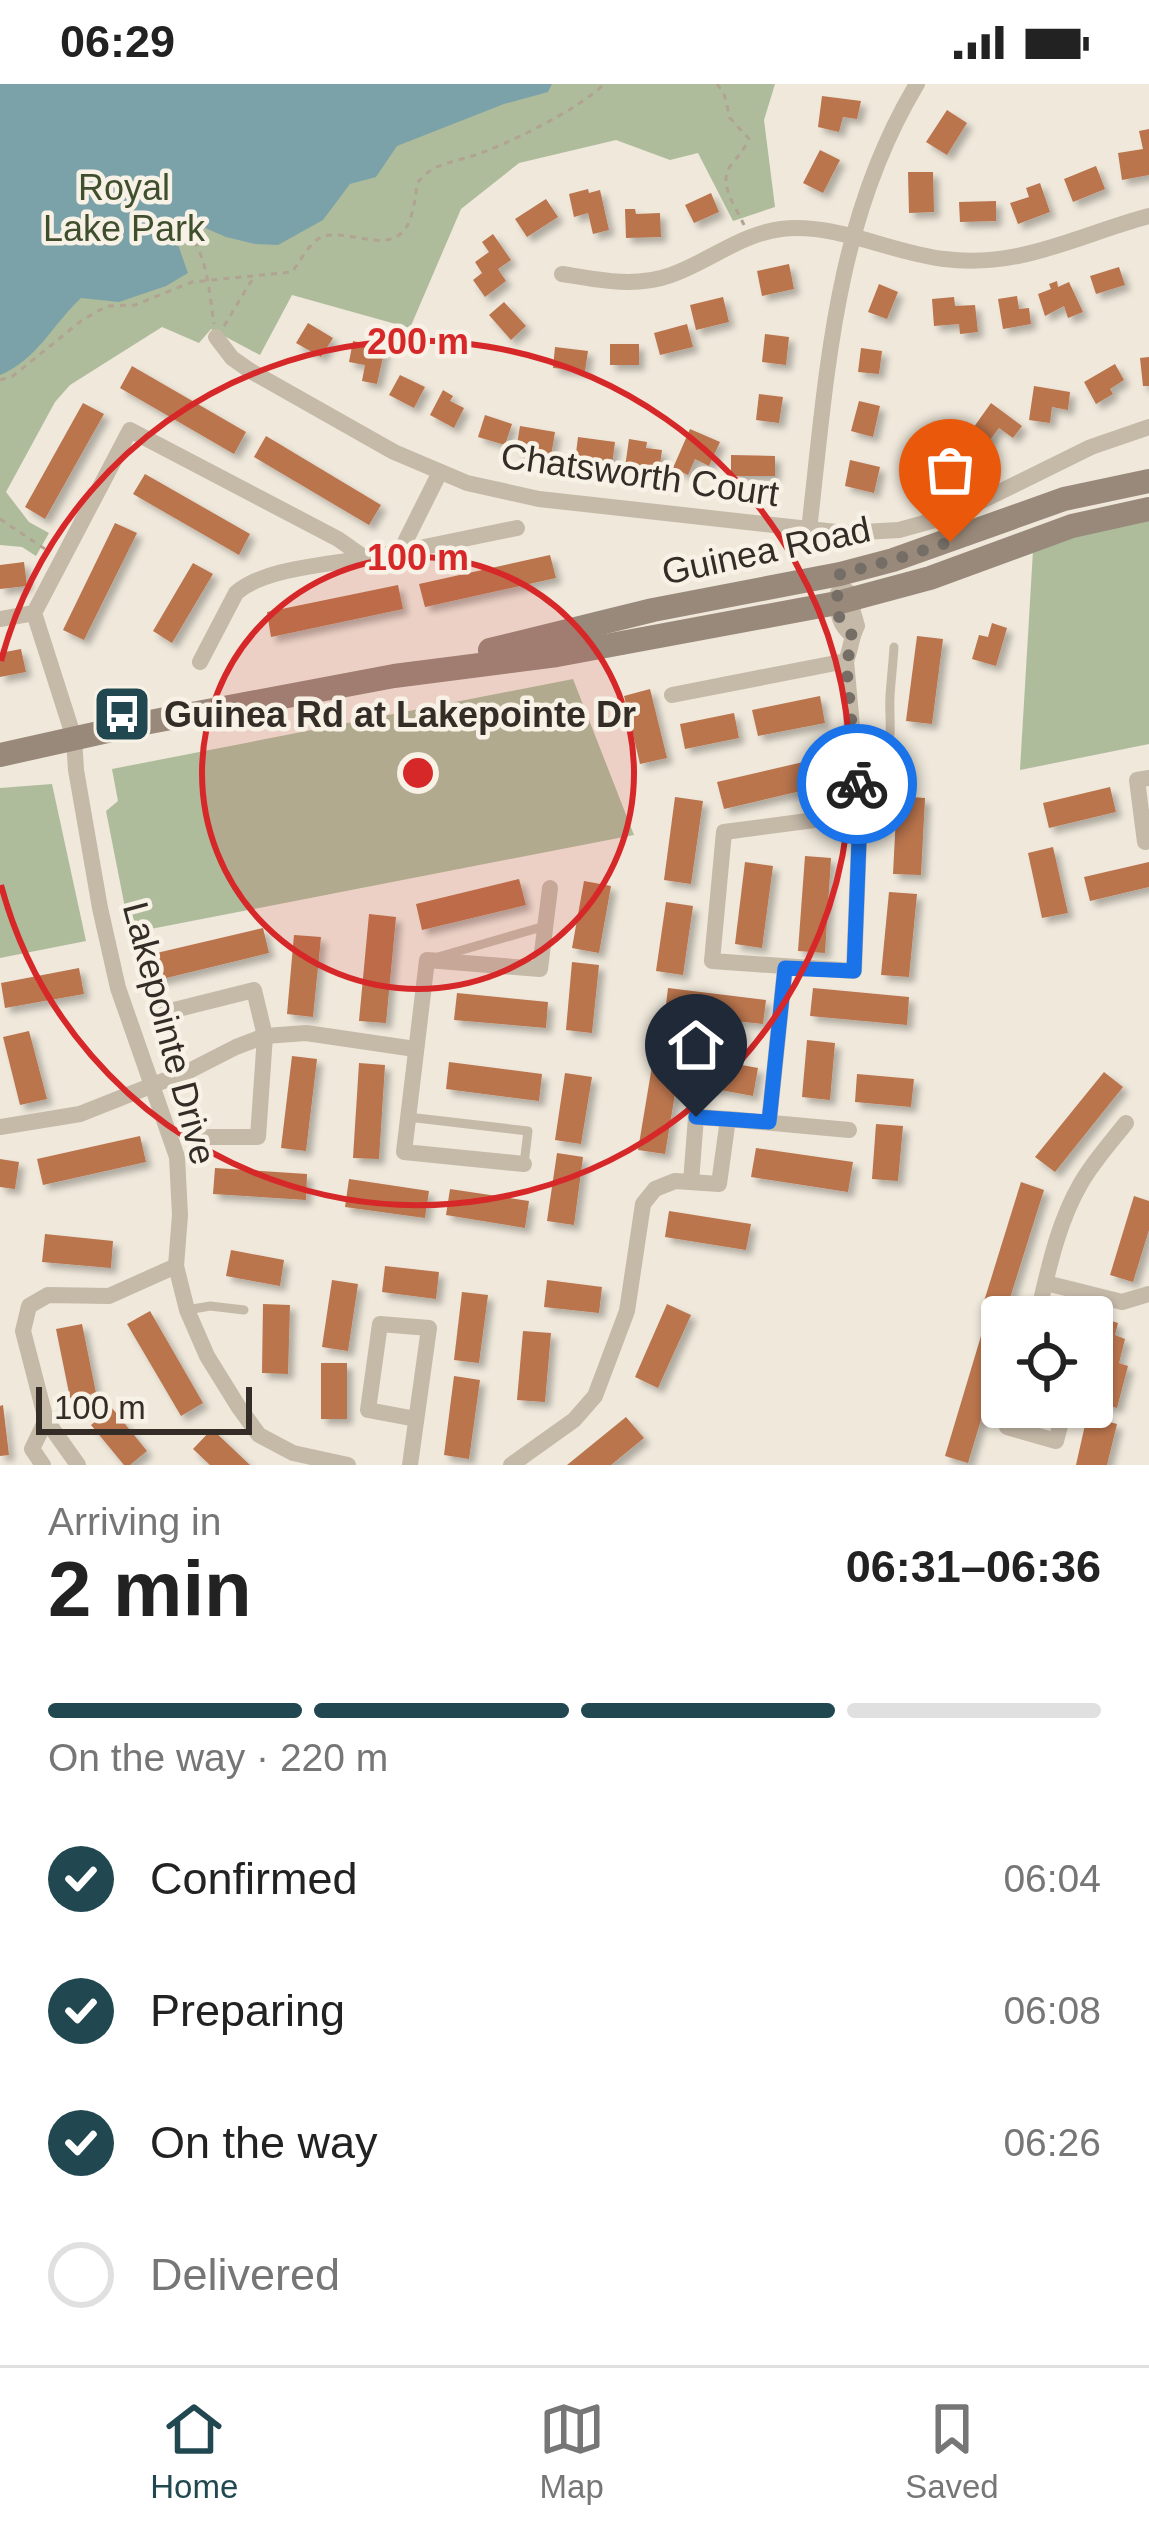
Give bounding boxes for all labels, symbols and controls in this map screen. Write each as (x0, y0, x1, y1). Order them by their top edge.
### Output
text: 06:29 (60, 16, 175, 67)
park label: Royal Lake Park (43, 167, 206, 249)
text: 200 m (367, 321, 469, 362)
pin (899, 419, 1001, 542)
street label: Chatsworth Court (498, 435, 781, 514)
icon: bag (917, 437, 983, 503)
street label: Guinea Road (658, 508, 874, 593)
text: 100 m (367, 537, 469, 578)
bus stop icon: Guinea Rd at Lakepointe Dr (91, 683, 153, 745)
place label: Guinea Rd at Lakepointe Dr (164, 694, 636, 735)
courier (797, 724, 917, 844)
icon: bike (824, 751, 890, 817)
centre of rings (397, 752, 439, 794)
street label: Lakepointe Drive (115, 897, 224, 1169)
pin (645, 994, 747, 1117)
icon: home (663, 1012, 729, 1078)
map controls (981, 1296, 1113, 1428)
button: locate (981, 1296, 1113, 1428)
scale bar (36, 1381, 252, 1434)
text: 100 m (54, 1389, 146, 1426)
text: Arriving in (48, 1500, 221, 1543)
text: 06:31–06:36 (846, 1541, 1101, 1592)
text: 2 min (48, 1545, 252, 1633)
text: On the way · 220 m (48, 1736, 388, 1779)
icon: check (48, 1846, 114, 1912)
text: Confirmed (150, 1853, 358, 1904)
text: 06:04 (1003, 1857, 1101, 1900)
icon: check (48, 1978, 114, 2044)
text: Preparing (150, 1985, 345, 2036)
text: 06:08 (1003, 1989, 1101, 2032)
icon: check (48, 2110, 114, 2176)
text: On the way (150, 2117, 378, 2168)
text: 06:26 (1003, 2121, 1101, 2164)
text: Delivered (150, 2249, 340, 2300)
tab: Home (150, 2396, 238, 2506)
tab: Map (539, 2396, 605, 2506)
tab: Saved (905, 2396, 999, 2506)

